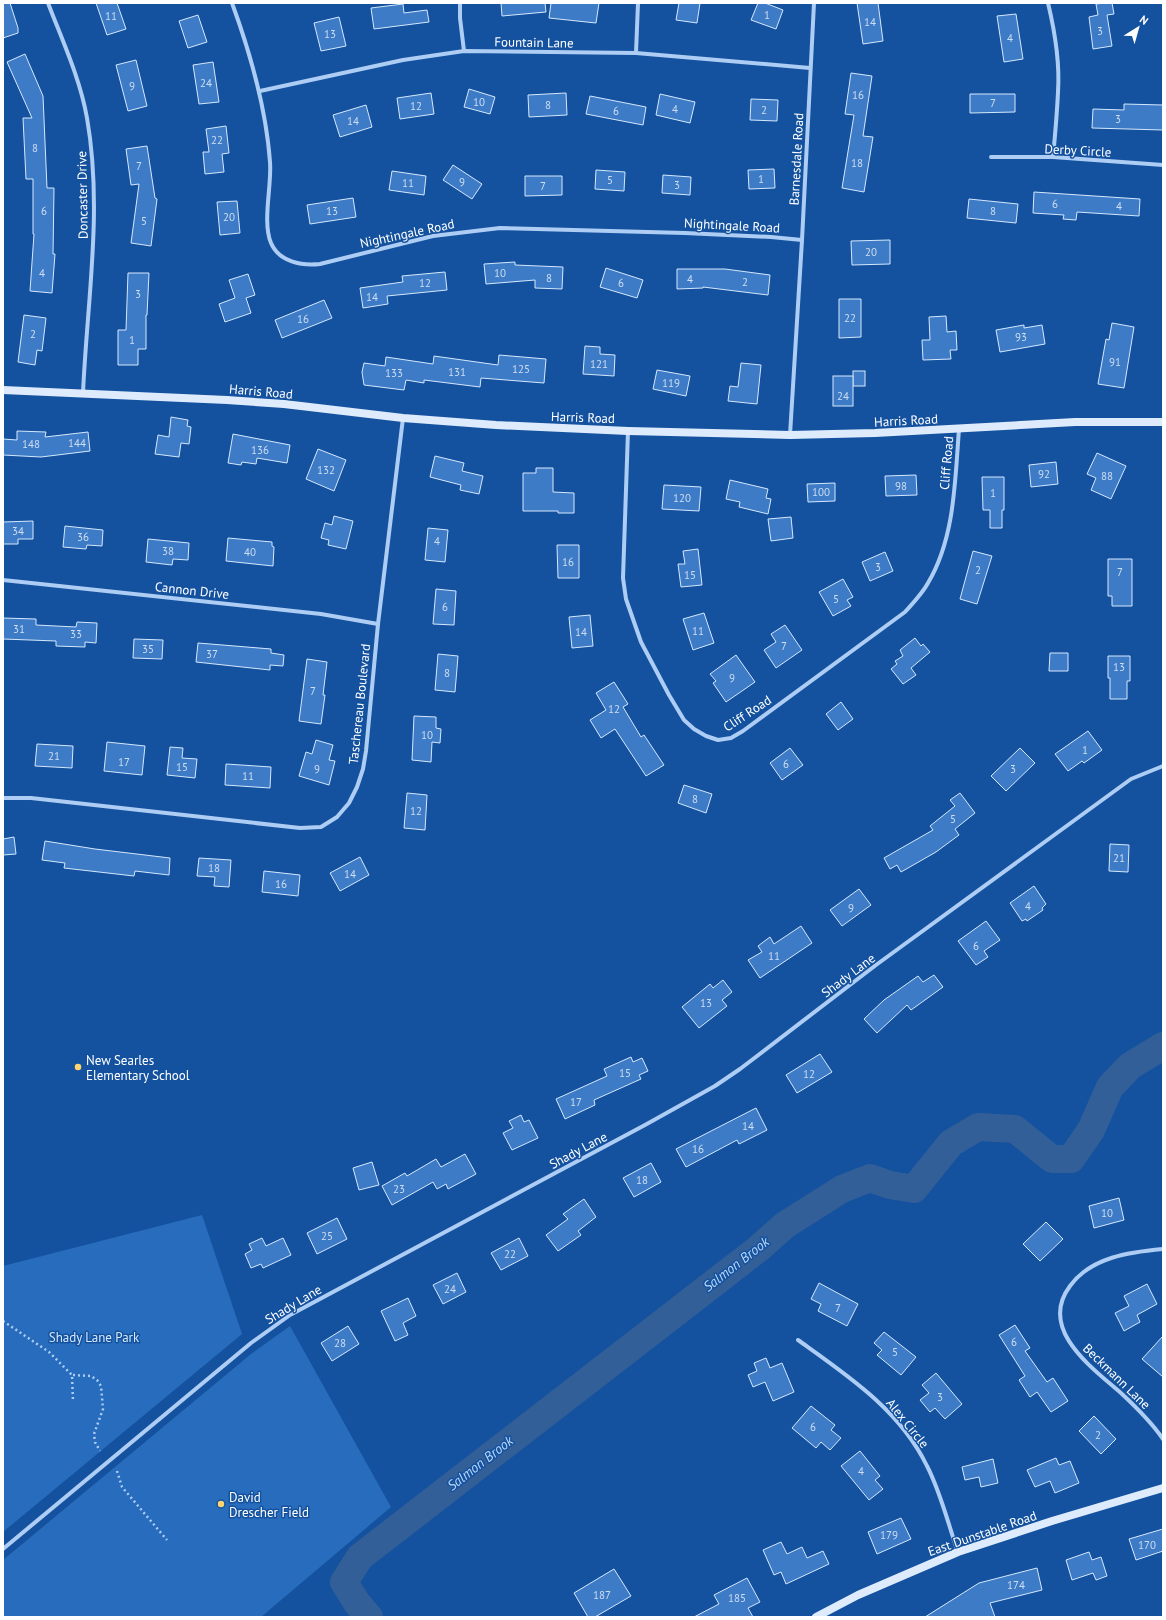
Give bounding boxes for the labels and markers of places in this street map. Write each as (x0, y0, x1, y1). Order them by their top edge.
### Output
place label: New Searles Elementary School (86, 1052, 190, 1084)
marker: New Searles Elementary School (73, 1062, 83, 1072)
place label: David Drescher Field (229, 1489, 309, 1521)
marker: David Drescher Field (216, 1499, 226, 1509)

